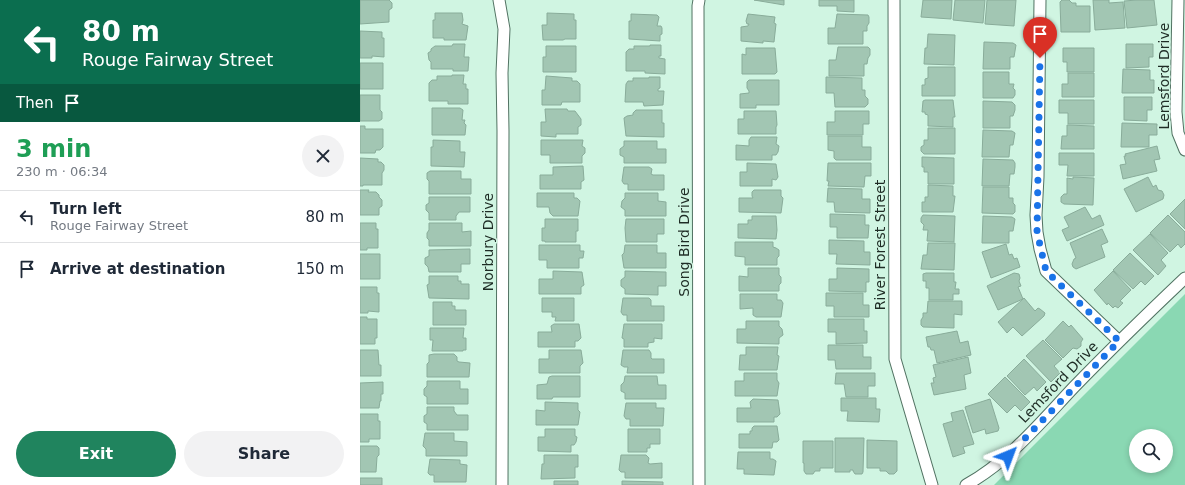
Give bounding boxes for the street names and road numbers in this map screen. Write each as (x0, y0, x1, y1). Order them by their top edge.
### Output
street label: Lemsford Drive (1156, 23, 1172, 129)
street label: River Forest Street (872, 179, 888, 310)
street label: Song Bird Drive (676, 187, 692, 297)
street label: Norbury Drive (480, 193, 496, 291)
street label: Lemsford Drive (1015, 338, 1101, 426)

